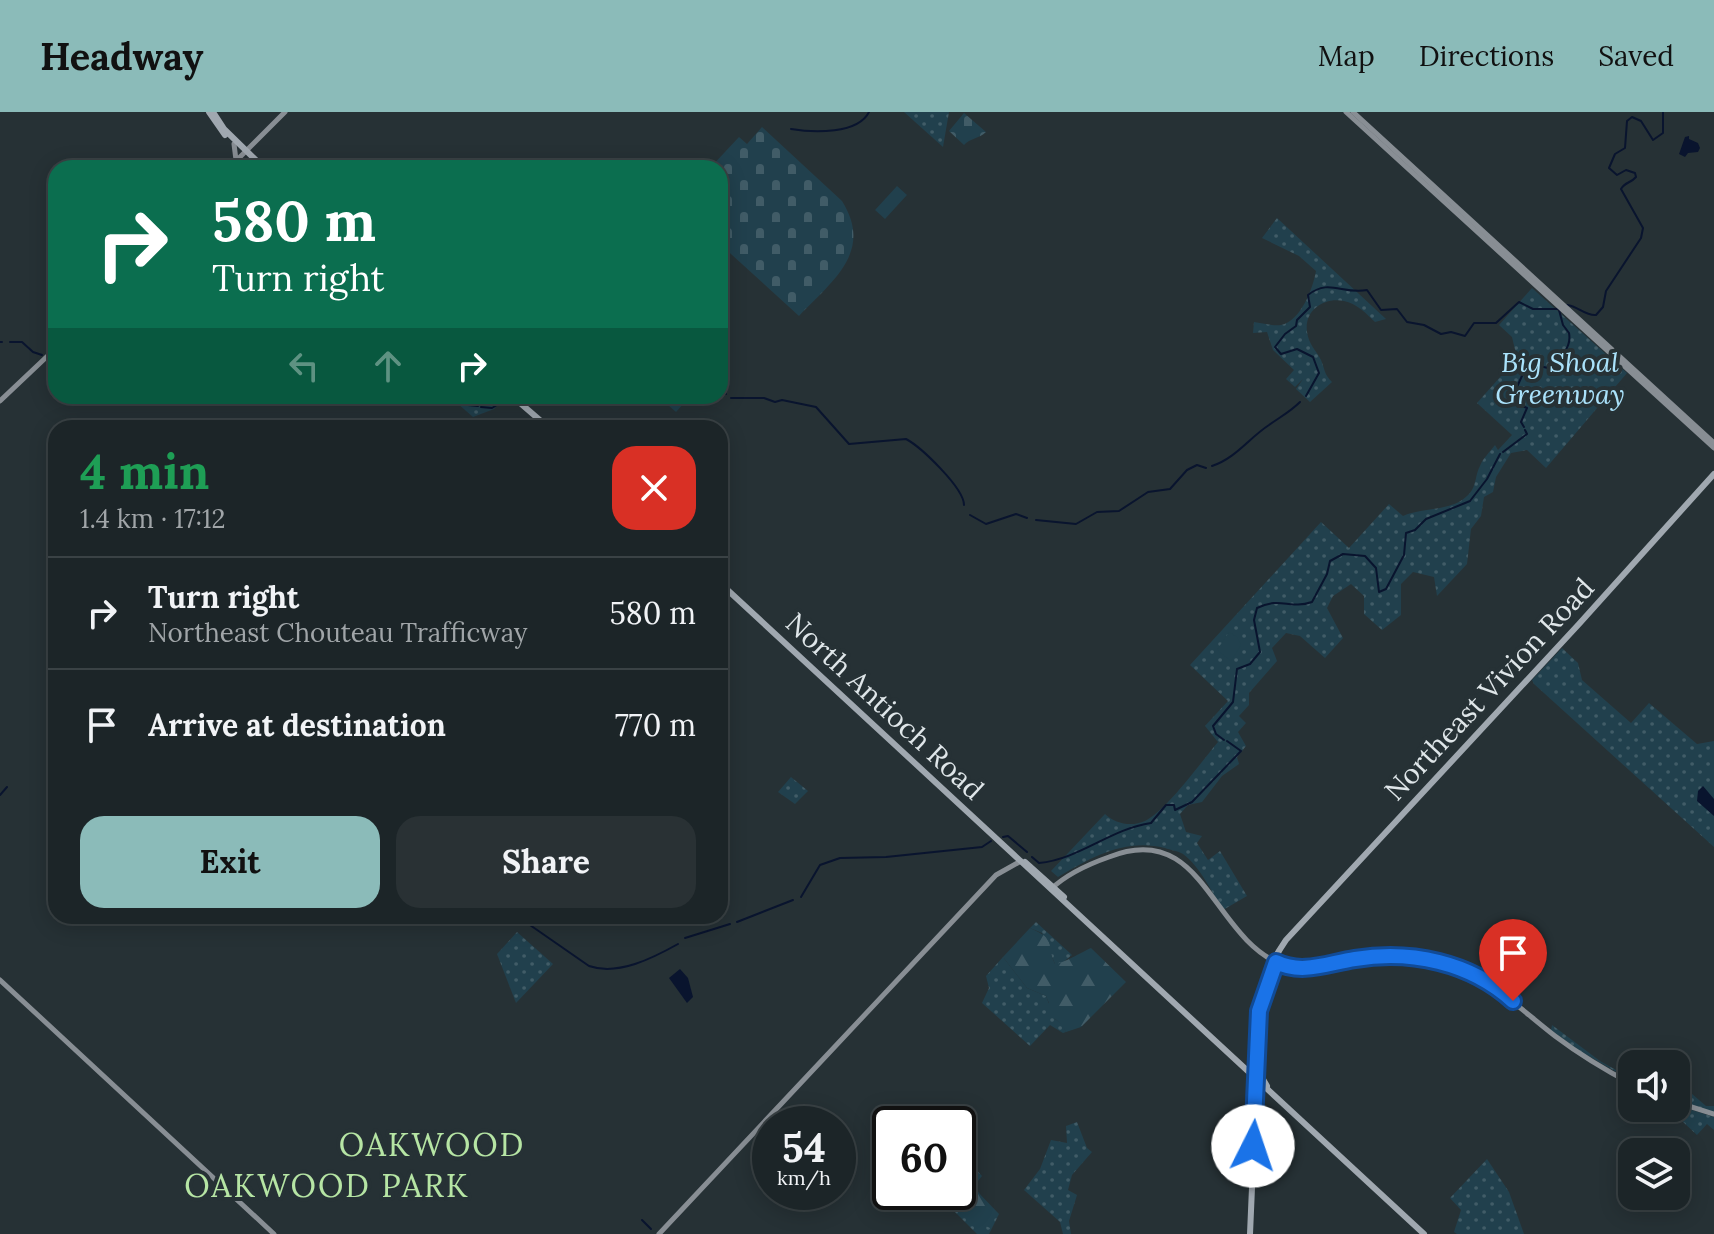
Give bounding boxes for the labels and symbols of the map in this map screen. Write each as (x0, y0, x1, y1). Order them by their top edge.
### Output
park label: Big Shoal Greenway (1495, 344, 1625, 412)
street label: Northeast Vivion Road (1376, 570, 1602, 808)
street label: North Antioch Road (778, 605, 992, 807)
pin (1479, 919, 1547, 1001)
position arrow (1211, 1104, 1295, 1188)
speed limit sign: 60 (872, 1106, 976, 1210)
district label: OAKWOOD (339, 1124, 525, 1165)
district label: OAKWOOD PARK (184, 1165, 470, 1206)

